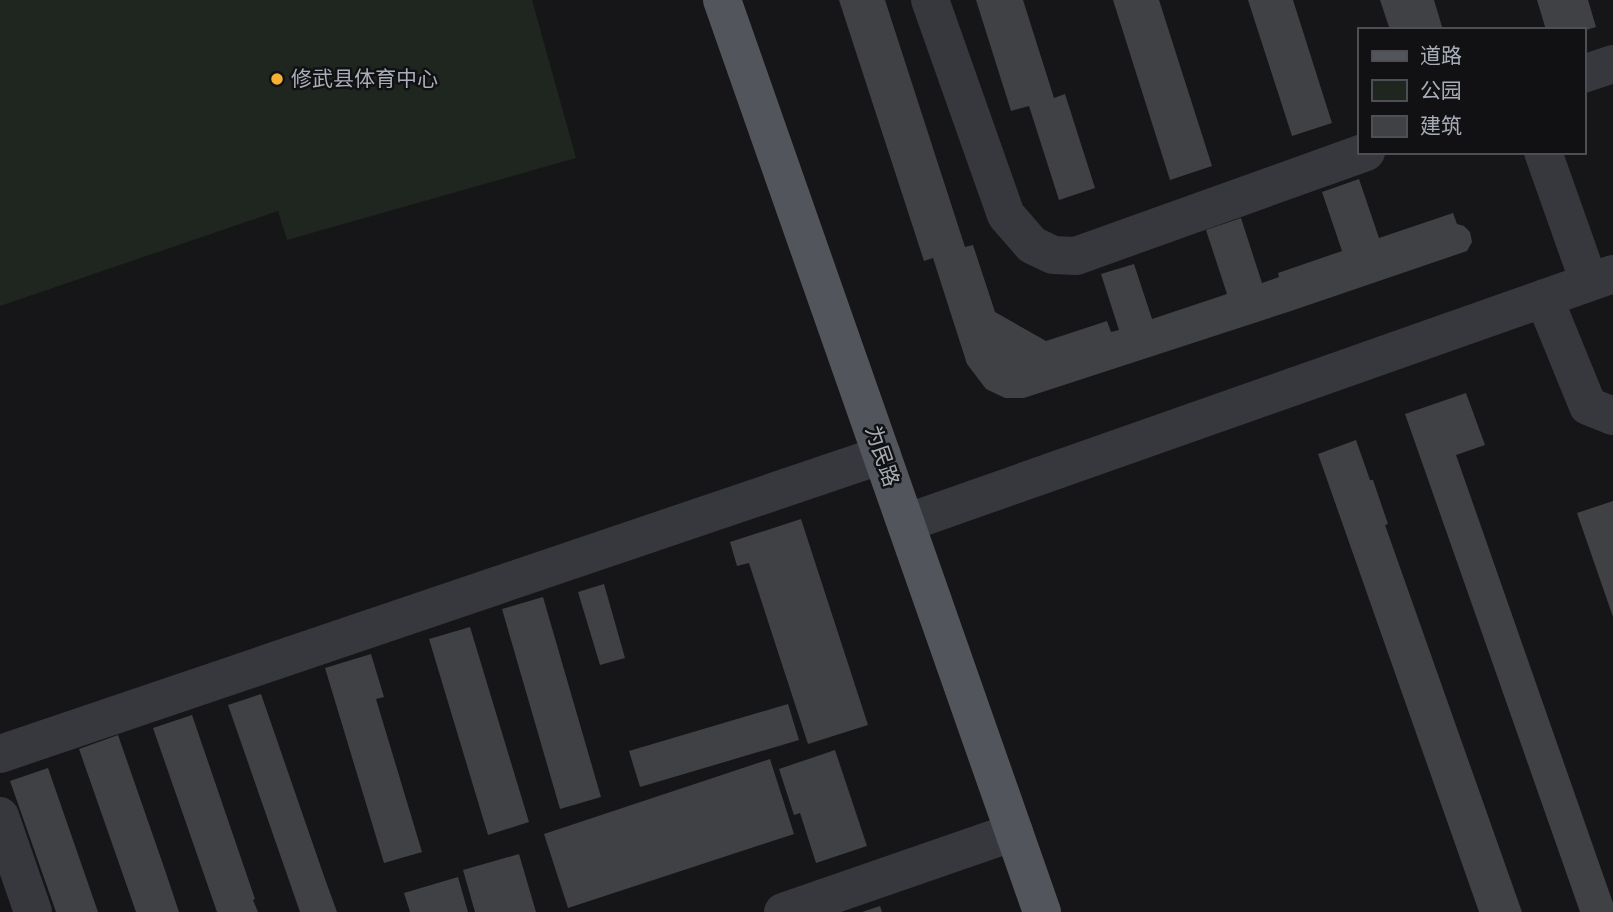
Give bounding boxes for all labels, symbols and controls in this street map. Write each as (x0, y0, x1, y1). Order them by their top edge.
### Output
legend (1358, 28, 1585, 154)
text: 道路 (1420, 43, 1462, 68)
place label: 修武县体育中心 (291, 66, 438, 91)
marker: 修武县体育中心 (269, 71, 285, 87)
text: 公园 (1420, 78, 1462, 103)
text: 建筑 (1420, 113, 1462, 138)
street label: 为民路 (860, 422, 905, 490)

